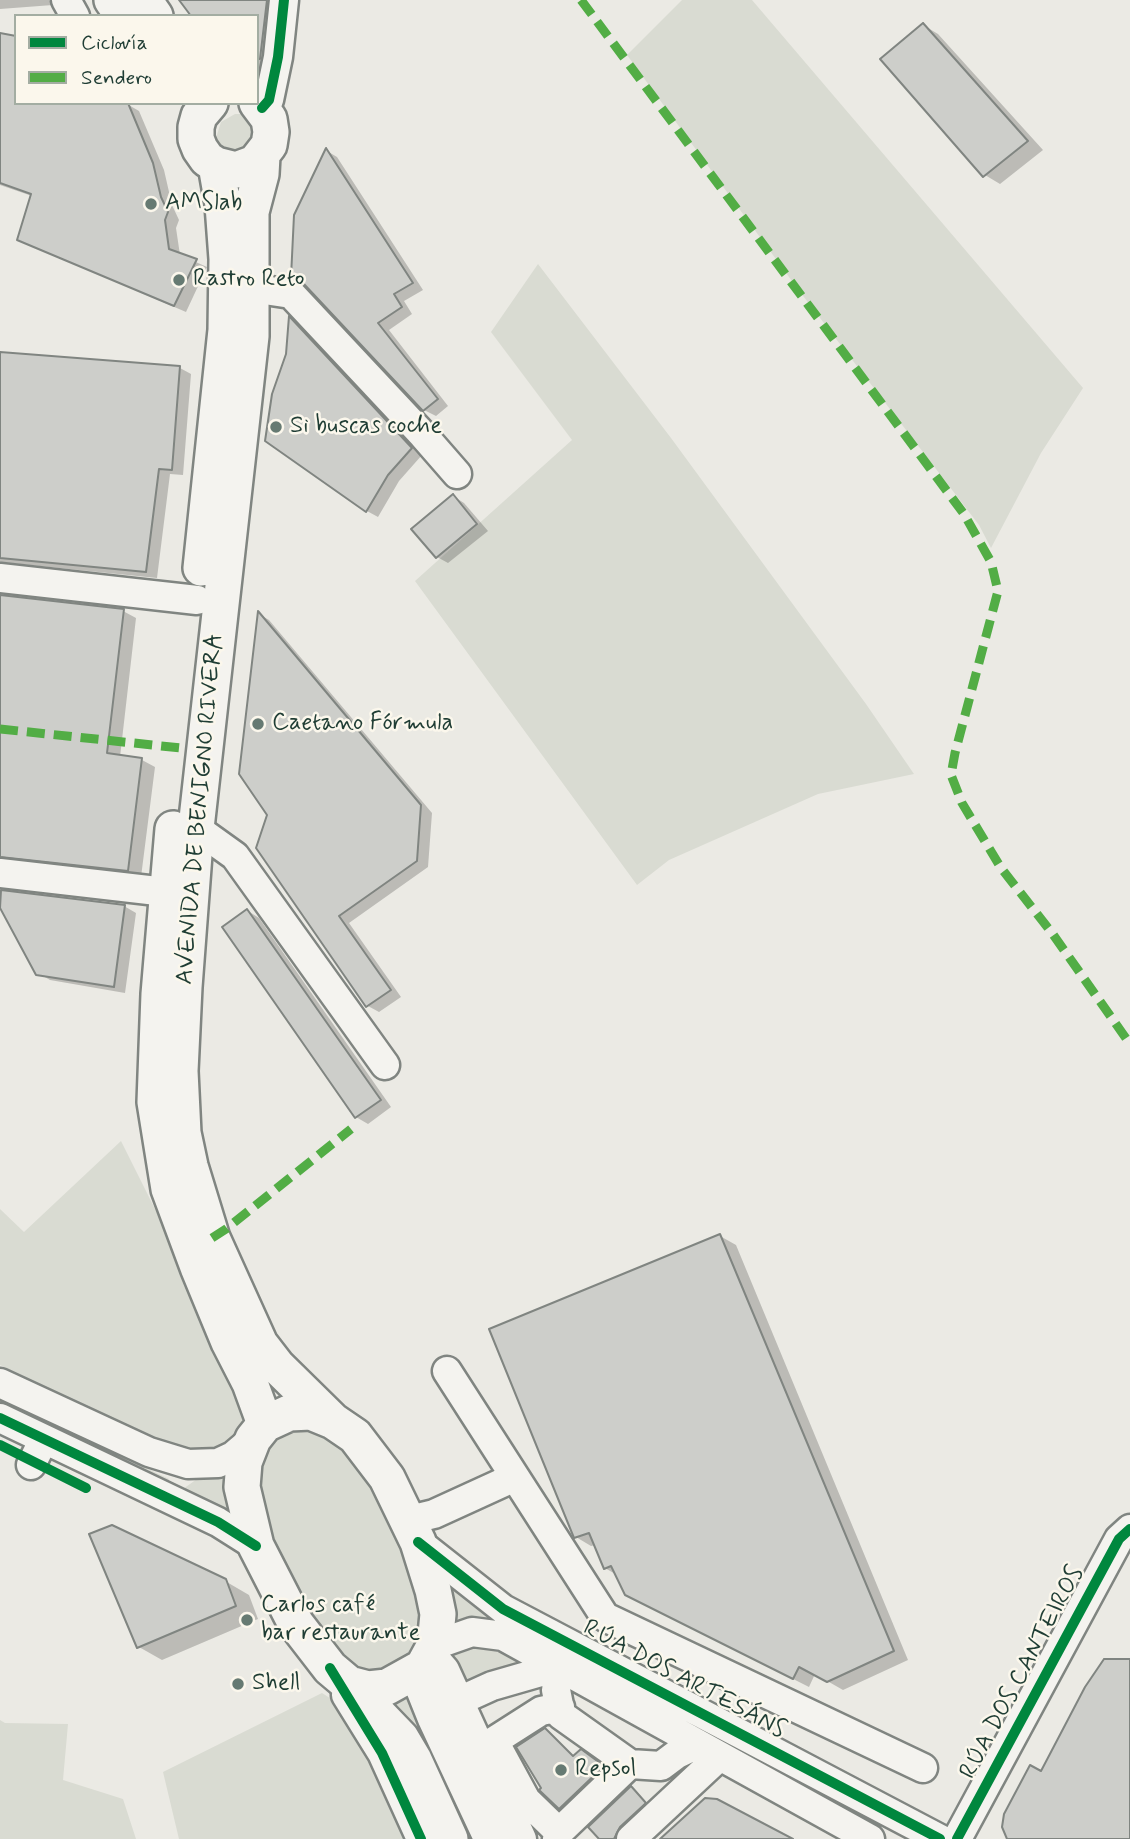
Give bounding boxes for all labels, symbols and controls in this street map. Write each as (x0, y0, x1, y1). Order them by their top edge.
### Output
legend (14, 14, 259, 105)
text: Ciclovía (81, 29, 148, 57)
text: Sendero (81, 64, 152, 92)
place label: AMSlab (165, 190, 242, 218)
marker: AMSlab (143, 196, 159, 212)
place label: Rastro Reto (193, 266, 304, 294)
marker: Rastro Reto (171, 272, 187, 288)
place label: Si buscas coche (290, 413, 442, 441)
marker: Si buscas coche (268, 419, 284, 435)
street label: AVENIDA DE BENIGNO RIVERA (171, 632, 231, 986)
place label: Caetano Fórmula (272, 710, 453, 738)
marker: Caetano Fórmula (250, 716, 266, 732)
street label: RÚA DOS CANTEIROS (955, 1562, 1091, 1784)
place label: Carlos café bar restaurante (261, 1592, 420, 1648)
marker: Carlos café bar restaurante (239, 1612, 255, 1628)
street label: RÚA DOS ARTESÁNS (578, 1614, 790, 1746)
place label: Shell (252, 1670, 300, 1698)
marker: Shell (230, 1676, 246, 1692)
place label: Repsol (575, 1756, 636, 1784)
marker: Repsol (553, 1762, 569, 1778)

